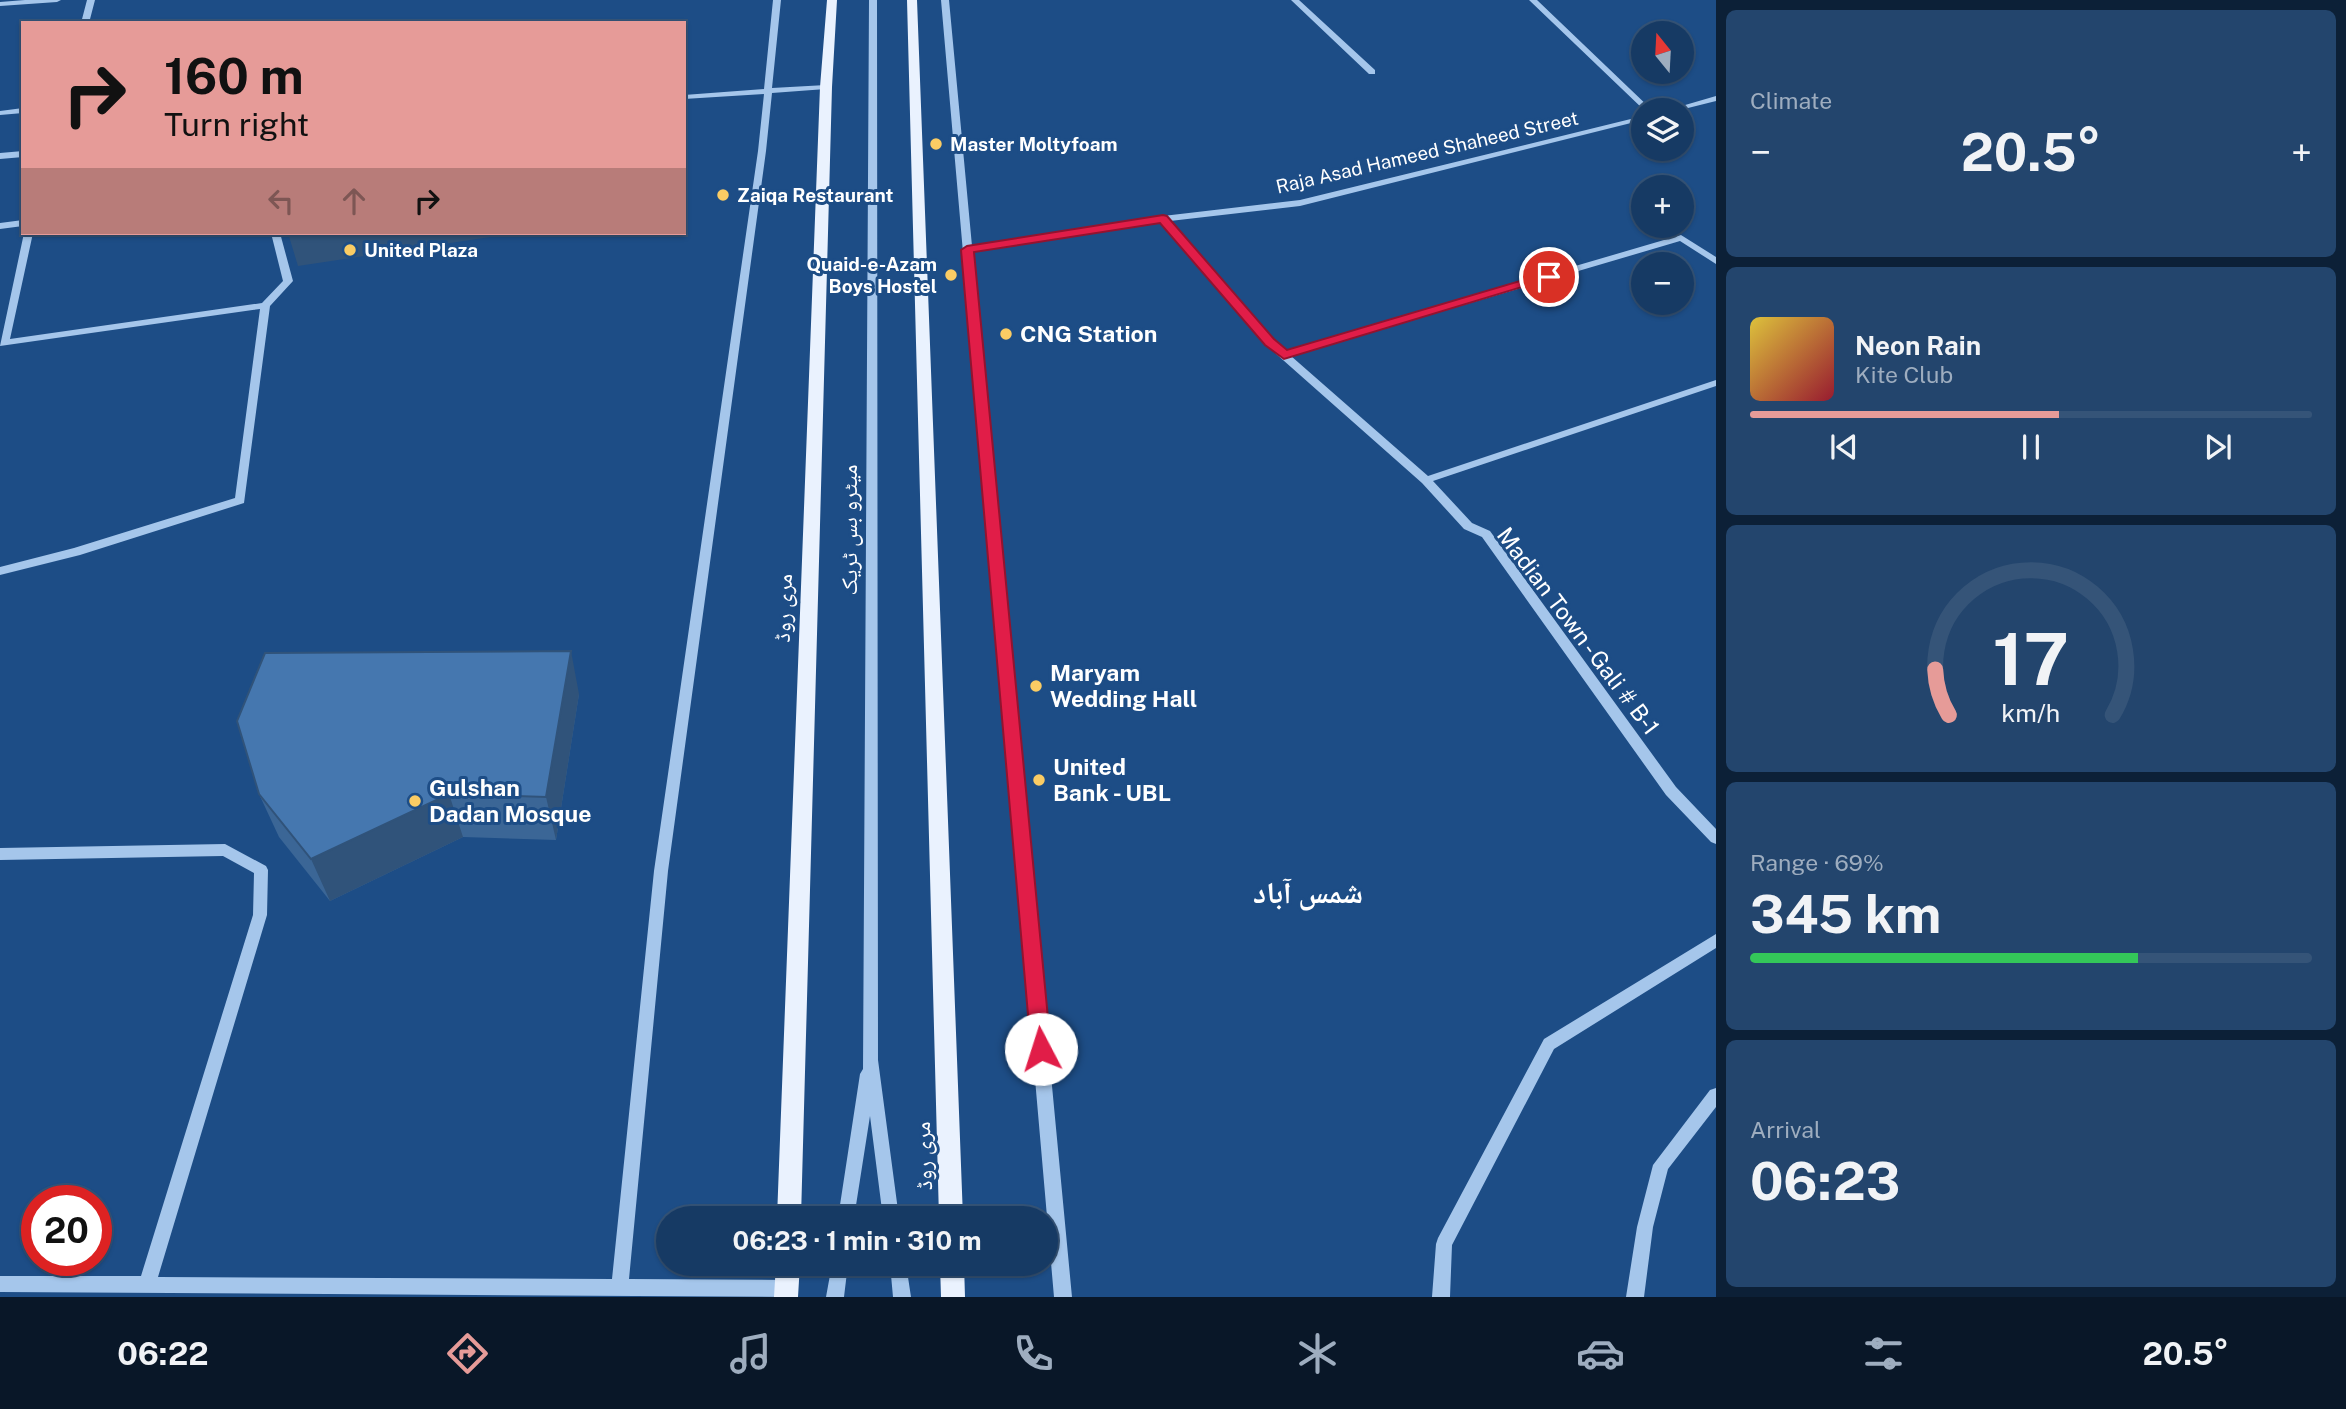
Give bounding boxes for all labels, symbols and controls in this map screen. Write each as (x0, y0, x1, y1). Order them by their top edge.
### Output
north arrow (1631, 21, 1694, 84)
map controls (1631, 21, 1694, 315)
text: 160 m (164, 47, 304, 105)
icon: right (49, 49, 140, 140)
text: Climate (1750, 87, 1832, 114)
button: layers (1631, 98, 1694, 161)
text: Turn right (164, 106, 309, 143)
street label: Raja Asad Hameed Shaheed Street (1274, 106, 1580, 198)
text: 20.5° (1961, 122, 2101, 183)
text: − (1750, 130, 1771, 175)
text: + (2291, 130, 2312, 175)
place label: Master Moltyfoam (950, 133, 1117, 155)
marker: Master Moltyfoam (928, 136, 944, 152)
button: + (1631, 175, 1694, 238)
icon: left (262, 182, 300, 220)
icon: ahead (335, 182, 373, 220)
icon: right (408, 182, 446, 220)
place label: Zaiqa Restaurant (737, 184, 893, 206)
marker: Zaiqa Restaurant (715, 187, 731, 203)
place label: United Plaza (364, 239, 478, 261)
marker: United Plaza (342, 242, 358, 258)
pin (1519, 247, 1579, 307)
button: − (1631, 252, 1694, 315)
place label: Quaid-e-Azam Boys Hostel (806, 253, 937, 297)
icon: arrive (1530, 258, 1568, 296)
marker: Quaid-e-Azam Boys Hostel (943, 267, 959, 283)
place label: CNG Station (1020, 320, 1157, 347)
marker: CNG Station (998, 326, 1014, 342)
text: Neon Rain (1855, 330, 1981, 361)
text: Kite Club (1855, 361, 1953, 388)
icon: previous (1825, 428, 1863, 466)
icon: pause (2012, 428, 2050, 466)
icon: next (2199, 428, 2237, 466)
street label: میٹرو بس ٹریک (835, 465, 863, 595)
street label: Madian Town - Gali # B-1 (1492, 522, 1665, 740)
street label: مری روڈ (768, 573, 798, 643)
text: 17 (1993, 616, 2069, 701)
place label: Maryam Wedding Hall (1050, 659, 1197, 712)
marker: Maryam Wedding Hall (1028, 678, 1044, 694)
text: km/h (2002, 697, 2060, 727)
place label: United Bank - UBL (1053, 753, 1171, 806)
marker: United Bank - UBL (1031, 772, 1047, 788)
place label: Gulshan Dadan Mosque (429, 774, 591, 827)
marker: Gulshan Dadan Mosque (407, 793, 423, 809)
text: Range · 69% (1750, 849, 1884, 876)
district label: شمس آباد (1253, 874, 1363, 911)
text: 345 km (1750, 884, 1941, 945)
position arrow (1004, 1012, 1078, 1086)
text: Arrival (1750, 1116, 1821, 1143)
street label: مری روڈ (908, 1121, 938, 1191)
text: 06:23 (1750, 1151, 1900, 1212)
speed limit sign: 20 (21, 1185, 112, 1276)
text: 06:23 · 1 min · 310 m (733, 1225, 981, 1256)
icon: directions (443, 1329, 492, 1378)
icon: music (726, 1329, 775, 1378)
icon: phone (1009, 1329, 1058, 1378)
icon: climate (1293, 1329, 1342, 1378)
icon: car (1576, 1329, 1625, 1378)
icon: filters (1859, 1329, 1908, 1378)
text: 06:22 (117, 1335, 209, 1372)
text: 20.5° (2142, 1335, 2229, 1372)

